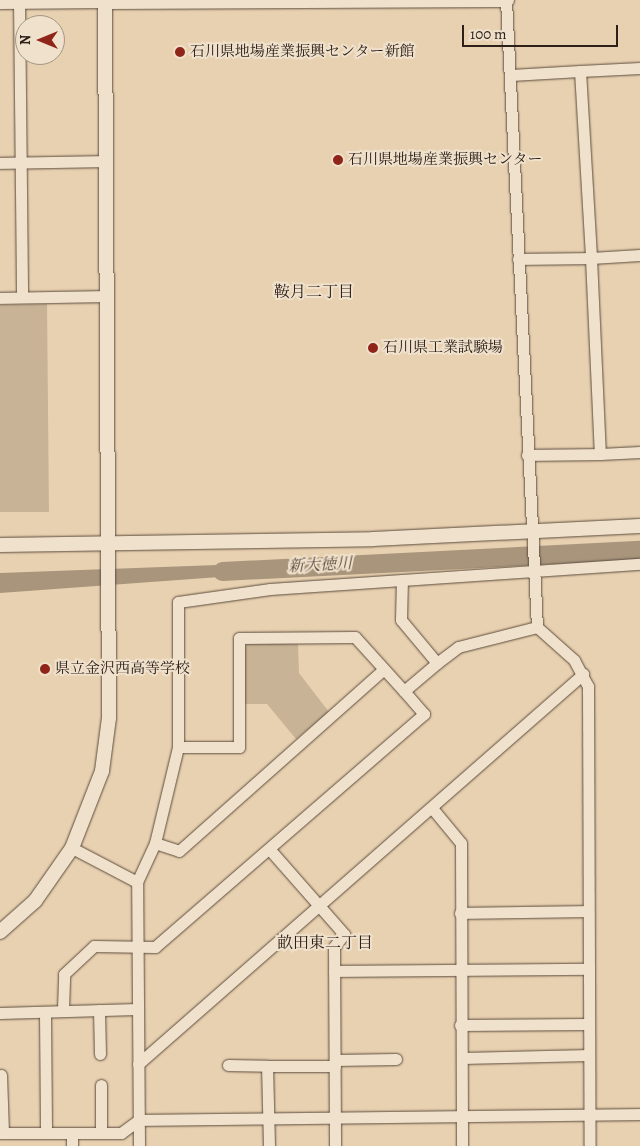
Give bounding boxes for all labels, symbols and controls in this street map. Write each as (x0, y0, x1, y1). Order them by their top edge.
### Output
north arrow (15, 15, 65, 65)
scale bar (465, 15, 621, 47)
text: 100 m (470, 24, 507, 44)
text: N (16, 35, 35, 45)
place label: 石川県地場産業振興センター新館 (190, 43, 415, 61)
marker: 石川県地場産業振興センター新館 (174, 46, 186, 58)
place label: 石川県地場産業振興センター (348, 151, 543, 169)
marker: 石川県地場産業振興センター (332, 154, 344, 166)
district label: 鞍月二丁目 (274, 282, 354, 302)
place label: 石川県工業試験場 (383, 339, 503, 357)
marker: 石川県工業試験場 (367, 342, 379, 354)
water label: 新大徳川 (288, 554, 352, 576)
place label: 県立金沢西高等学校 (55, 660, 190, 678)
marker: 県立金沢西高等学校 (39, 663, 51, 675)
district label: 畝田東二丁目 (277, 933, 373, 953)

